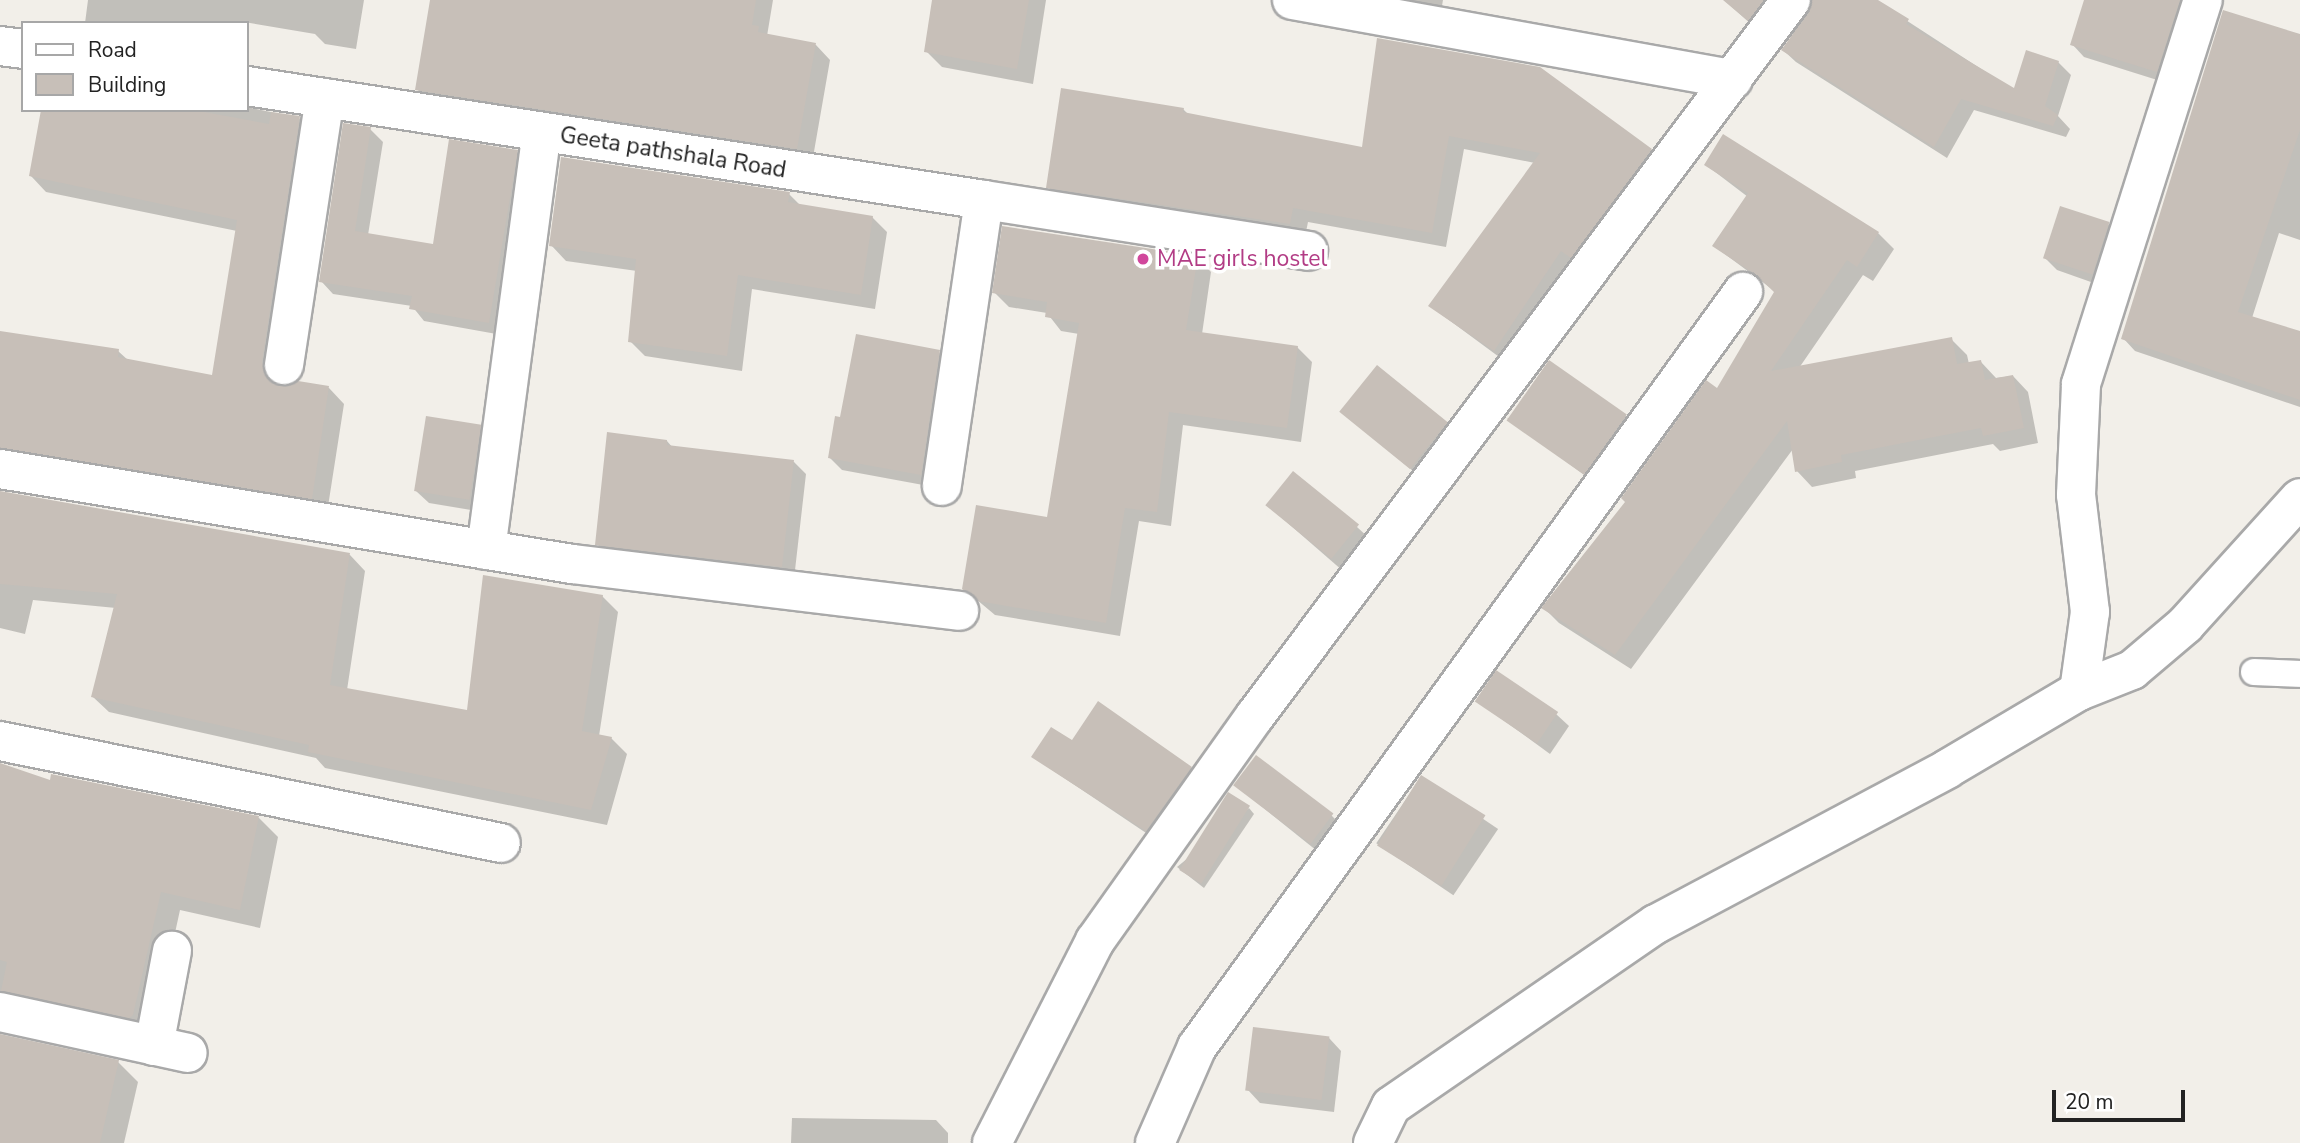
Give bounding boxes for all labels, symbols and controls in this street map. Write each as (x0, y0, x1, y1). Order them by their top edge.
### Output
legend (21, 21, 248, 112)
text: Road (88, 36, 137, 64)
text: Building (88, 71, 166, 99)
street label: Geeta pathshala Road (558, 121, 788, 185)
place label: MAE girls hostel (1157, 245, 1327, 273)
marker: MAE girls hostel (1135, 251, 1151, 267)
scale bar (2055, 1076, 2188, 1120)
text: 20 m (2065, 1088, 2114, 1116)

